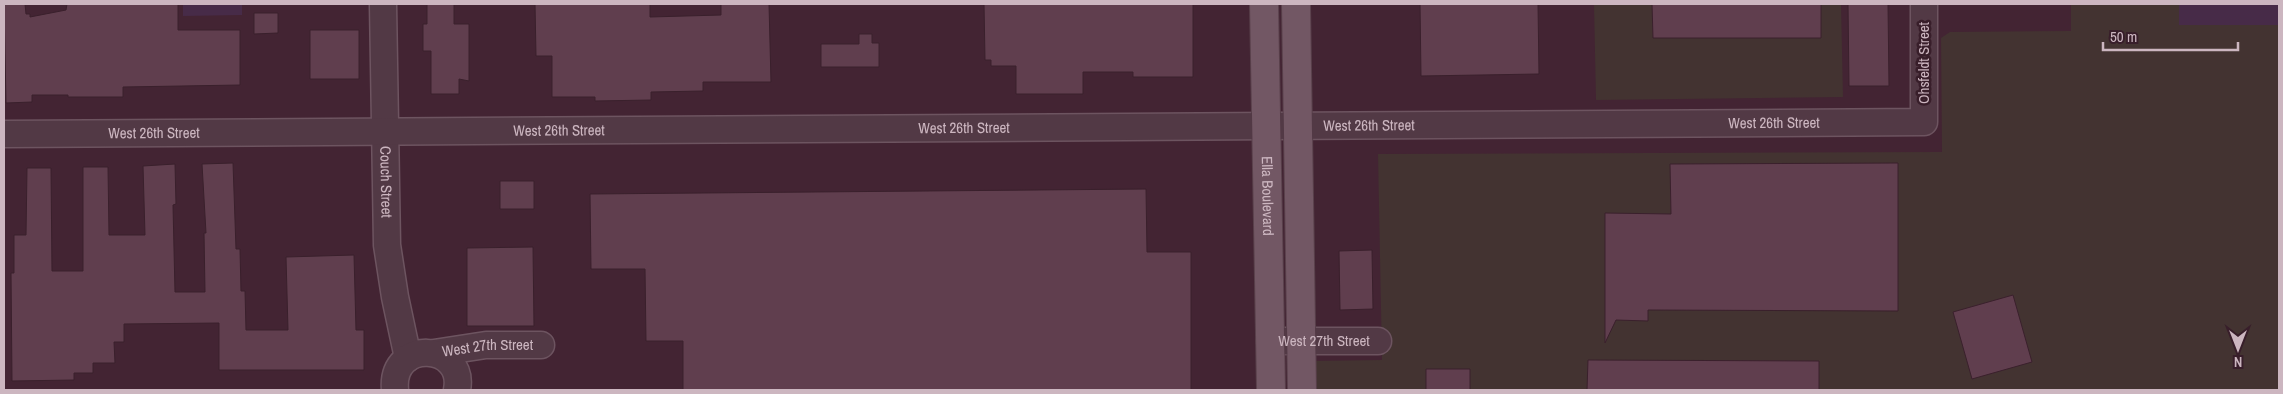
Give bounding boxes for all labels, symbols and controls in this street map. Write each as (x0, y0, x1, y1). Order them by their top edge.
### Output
scale bar (2103, 20, 2238, 52)
street label: Ohsfeldt Street (1913, 21, 1934, 104)
text: 50 m (2110, 26, 2137, 47)
street label: West 26th Street (1728, 112, 1820, 133)
street label: West 26th Street (1323, 114, 1415, 136)
street label: West 26th Street (918, 117, 1010, 138)
street label: West 26th Street (513, 119, 605, 141)
street label: West 26th Street (108, 122, 200, 143)
street label: Couch Street (375, 146, 398, 219)
street label: Ella Boulevard (1257, 156, 1279, 236)
north arrow (2213, 324, 2263, 374)
street label: West 27th Street (1278, 330, 1370, 351)
street label: West 27th Street (440, 334, 534, 362)
text: N (2234, 353, 2242, 371)

